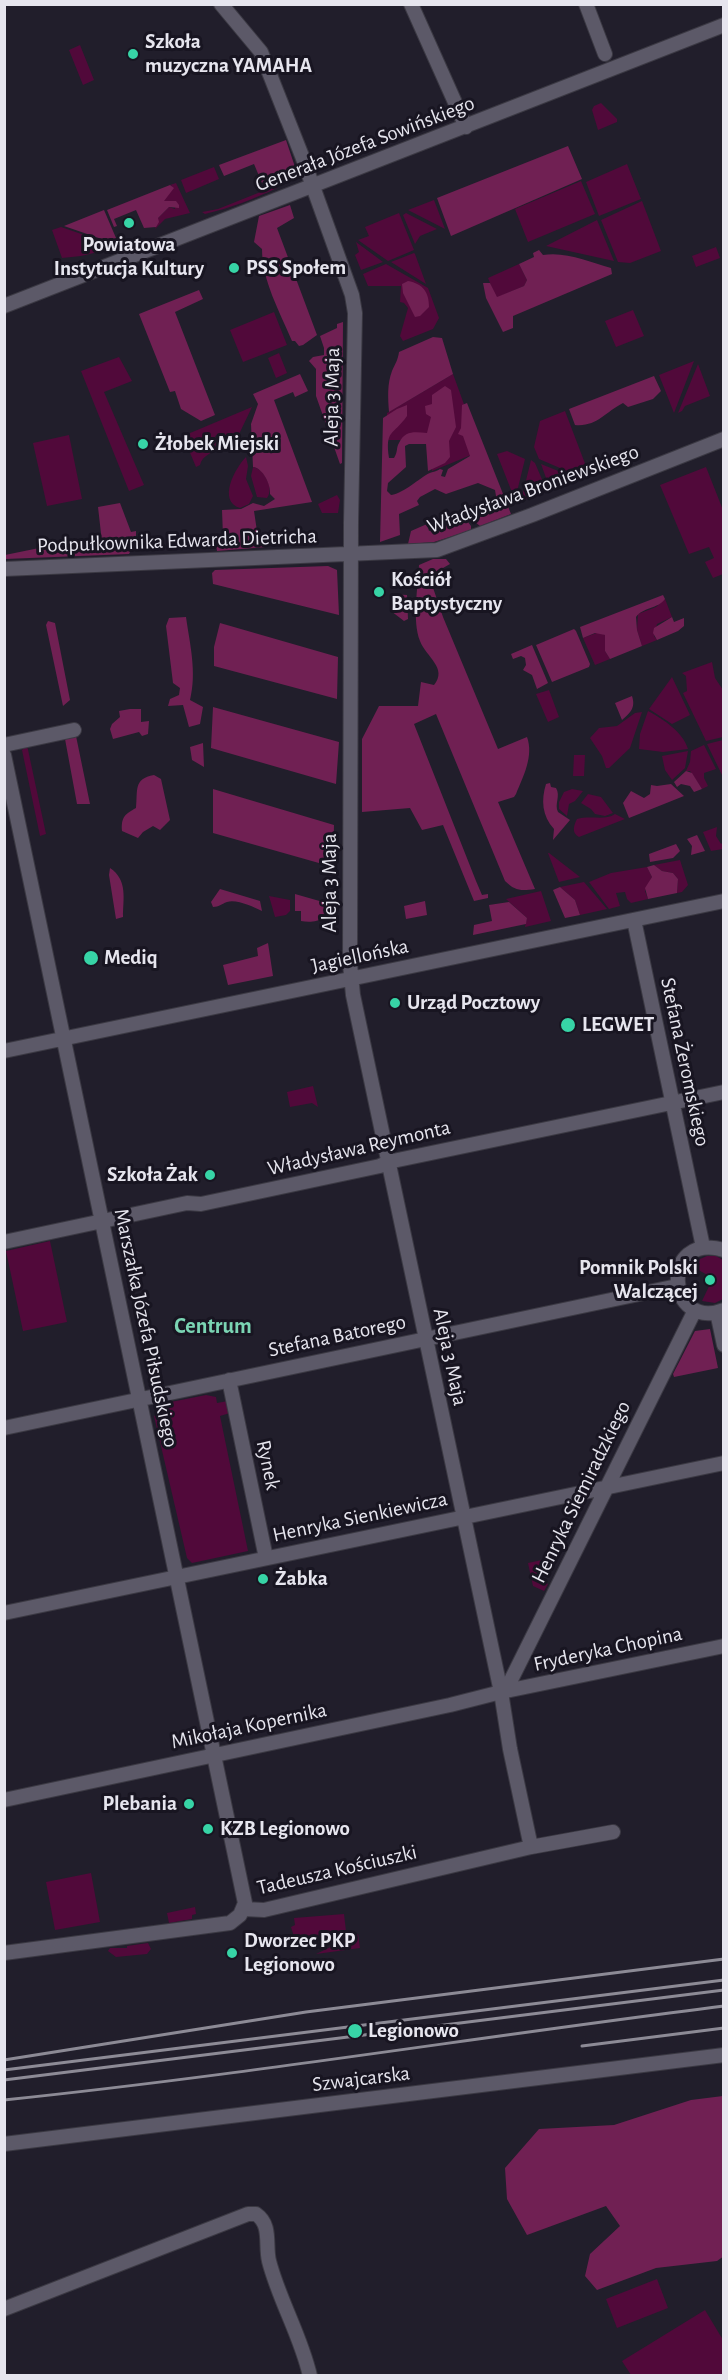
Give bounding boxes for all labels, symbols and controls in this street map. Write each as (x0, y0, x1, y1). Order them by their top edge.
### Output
place label: Szkoła muzyczna YAMAHA (145, 29, 312, 79)
marker: Szkoła muzyczna YAMAHA (126, 47, 140, 61)
street label: Generała Józefa Sowińskiego (252, 91, 478, 197)
marker: Powiatowa Instytucja Kultury (122, 216, 136, 230)
place label: Powiatowa Instytucja Kultury (54, 232, 204, 282)
place label: PSS Społem (246, 255, 346, 281)
marker: PSS Społem (227, 261, 241, 275)
street label: Aleja 3 Maja (319, 347, 345, 447)
place label: Żłobek Miejski (155, 431, 279, 457)
marker: Żłobek Miejski (136, 437, 150, 451)
street label: Władysława Broniewskiego (424, 439, 642, 539)
street label: Podpułkownika Edwarda Dietricha (37, 524, 317, 558)
place label: Kościół Baptystyczny (391, 567, 502, 617)
marker: Kościół Baptystyczny (372, 585, 386, 599)
street label: Aleja 3 Maja (317, 833, 343, 933)
street label: Jagiellońska (309, 933, 411, 979)
place label: Mediq (104, 945, 158, 971)
marker: Mediq (82, 949, 100, 967)
street label: Stefana Żeromskiego (655, 975, 715, 1149)
place label: Urząd Pocztowy (407, 990, 540, 1016)
marker: Urząd Pocztowy (388, 996, 402, 1010)
place label: LEGWET (582, 1012, 654, 1038)
marker: LEGWET (559, 1016, 577, 1034)
street label: Władysława Reymonta (265, 1115, 453, 1181)
place label: Szkoła Żak (107, 1162, 198, 1188)
marker: Szkoła Żak (203, 1168, 217, 1182)
street label: Marszałka Józefa Piłsudskiego (108, 1206, 184, 1450)
place label: Pomnik Polski Walczącej (579, 1255, 698, 1305)
marker: Pomnik Polski Walczącej (703, 1273, 717, 1287)
street label: Aleja 3 Maja (427, 1306, 473, 1408)
street label: Stefana Batorego (266, 1309, 408, 1363)
district label: Centrum (174, 1313, 252, 1339)
street label: Henryka Siemiradzkiego (526, 1397, 636, 1587)
street label: Rynek (250, 1438, 286, 1492)
street label: Henryka Sienkiewicza (270, 1486, 450, 1548)
place label: Żabka (275, 1566, 328, 1592)
marker: Żabka (256, 1572, 270, 1586)
street label: Fryderyka Chopina (531, 1621, 685, 1677)
street label: Mikołaja Kopernika (169, 1697, 329, 1755)
place label: Plebania (102, 1791, 177, 1817)
marker: Plebania (182, 1797, 196, 1811)
place label: KZB Legionowo (220, 1816, 350, 1842)
marker: KZB Legionowo (201, 1822, 215, 1836)
street label: Tadeusza Kościuszki (255, 1839, 419, 1901)
place label: Dworzec PKP Legionowo (244, 1928, 355, 1978)
marker: Dworzec PKP Legionowo (225, 1946, 239, 1960)
place label: Legionowo (368, 2018, 459, 2044)
marker: Legionowo (346, 2022, 364, 2040)
street label: Szwajcarska (311, 2060, 411, 2098)

